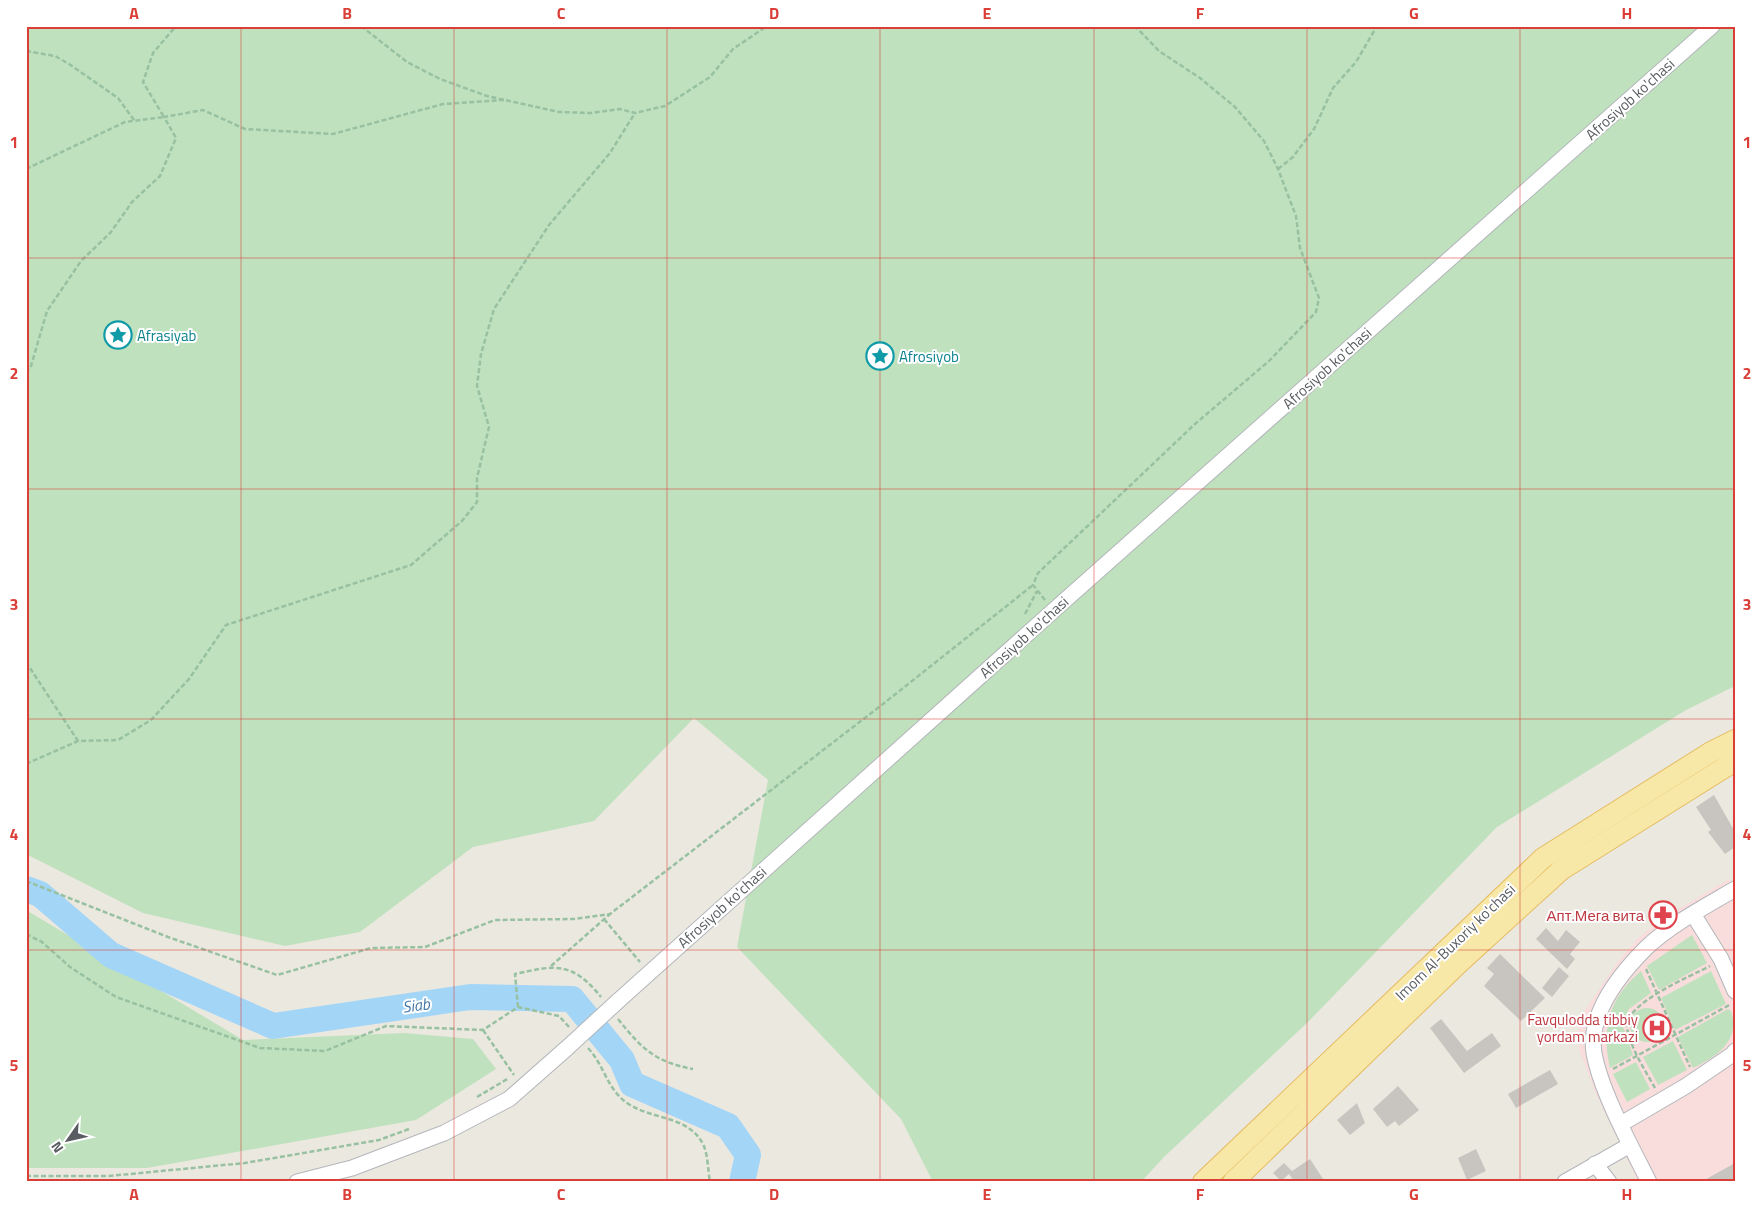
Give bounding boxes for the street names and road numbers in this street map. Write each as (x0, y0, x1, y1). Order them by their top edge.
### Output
street label: Afrosiyob ko'chasi (1580, 53, 1680, 145)
street label: Afrosiyob ko'chasi (1277, 322, 1377, 414)
street label: Afrosiyob ko'chasi (974, 591, 1074, 683)
street label: Afrosiyob ko'chasi (672, 861, 772, 953)
street label: Imom Al-Buxoriy ko'chasi (1390, 878, 1520, 1006)

